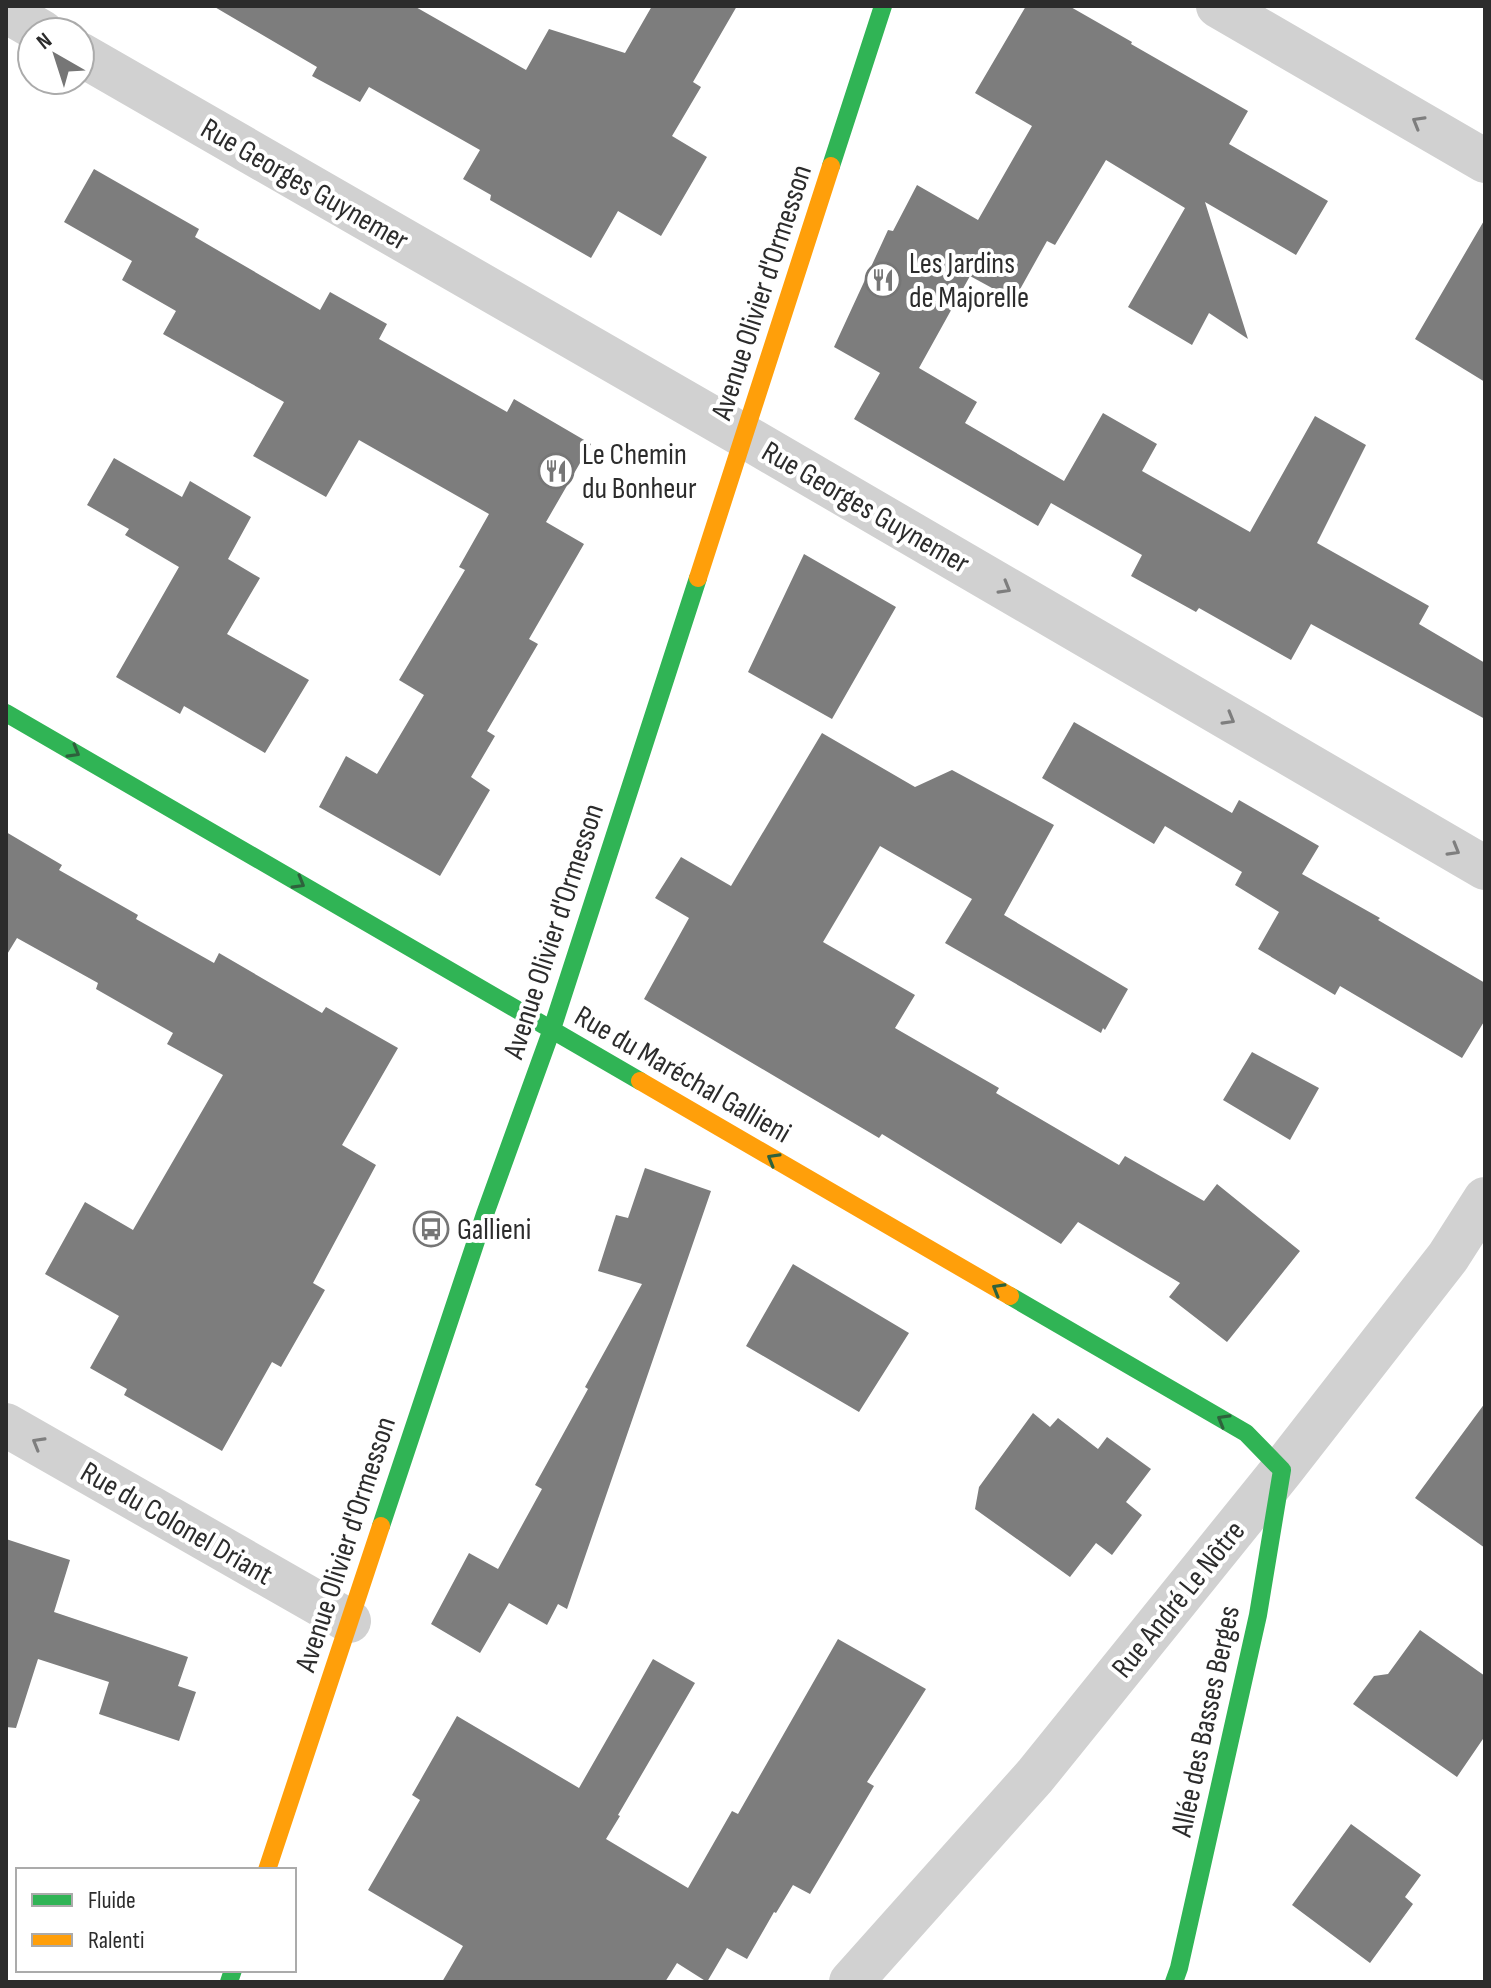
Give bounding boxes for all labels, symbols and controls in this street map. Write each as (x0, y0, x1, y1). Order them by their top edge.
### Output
north arrow (16, 16, 96, 96)
text: N (31, 27, 57, 56)
street label: Rue Georges Guynemer (194, 111, 415, 259)
one-way arrow (1412, 116, 1426, 132)
street label: Avenue Olivier d'Ormesson (703, 160, 820, 425)
place label: Les Jardins de Majorelle (909, 246, 1029, 316)
restaurant icon: Les Jardins de Majorelle (864, 261, 902, 299)
street label: Rue Georges Guynemer (755, 434, 976, 582)
place label: Le Chemin du Bonheur (582, 437, 697, 507)
restaurant icon: Le Chemin du Bonheur (537, 452, 575, 490)
one-way arrow (996, 578, 1011, 594)
one-way arrow (1220, 709, 1235, 725)
one-way arrow (65, 742, 79, 758)
street label: Avenue Olivier d'Ormesson (495, 799, 612, 1064)
one-way arrow (1445, 840, 1460, 856)
one-way arrow (290, 873, 304, 889)
street label: Rue du Maréchal Gallieni (568, 998, 797, 1151)
one-way arrow (767, 1153, 782, 1169)
bus stop icon: Gallieni (412, 1210, 450, 1248)
place label: Gallieni (457, 1212, 531, 1248)
one-way arrow (992, 1283, 1007, 1299)
street label: Avenue Olivier d'Ormesson (287, 1412, 404, 1677)
one-way arrow (1217, 1414, 1232, 1430)
one-way arrow (32, 1438, 46, 1453)
street label: Rue du Colonel Driant (74, 1454, 279, 1593)
street label: Rue André Le Nôtre (1104, 1514, 1253, 1685)
street label: Allée des Basses Berges (1164, 1602, 1248, 1841)
legend (16, 1868, 296, 1972)
text: Fluide (88, 1886, 136, 1915)
text: Ralenti (88, 1926, 144, 1955)

